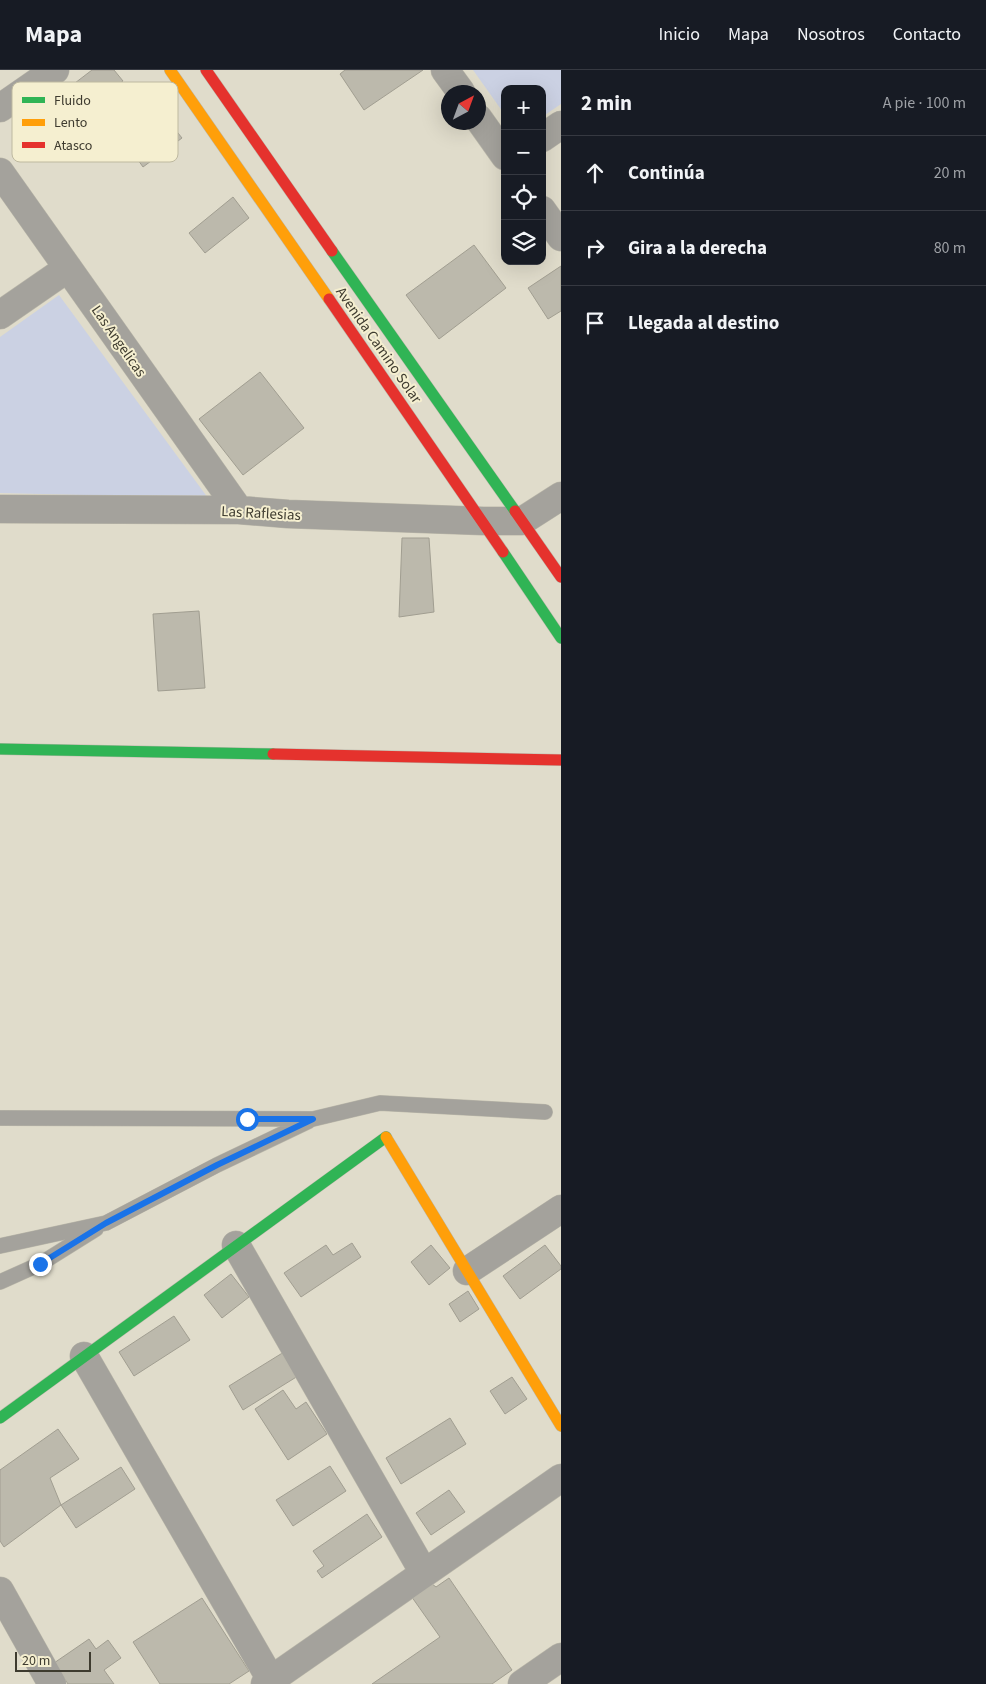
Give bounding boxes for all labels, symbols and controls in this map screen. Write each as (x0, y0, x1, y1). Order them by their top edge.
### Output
text: Mapa (25, 17, 82, 52)
text: Inicio (659, 22, 700, 47)
text: Mapa (728, 22, 769, 47)
text: Nosotros (797, 22, 865, 47)
text: Contacto (893, 22, 961, 47)
legend (12, 82, 178, 162)
north arrow (441, 85, 486, 130)
map controls (501, 85, 546, 265)
button: + (501, 85, 546, 130)
text: 2 min (581, 88, 632, 118)
text: Fluido (54, 91, 91, 111)
text: A pie · 100 m (883, 92, 966, 114)
text: Lento (54, 113, 87, 133)
button: − (501, 130, 546, 175)
text: Atasco (54, 136, 92, 156)
icon: ahead (581, 159, 609, 187)
text: Continúa (628, 160, 705, 187)
text: 20 m (934, 162, 966, 184)
button: locate (501, 175, 546, 220)
button: layers (501, 220, 546, 265)
icon: right (581, 234, 609, 262)
text: Gira a la derecha (628, 235, 767, 262)
text: 80 m (934, 237, 966, 259)
street label: Avenida Camino Solar (331, 283, 427, 408)
street label: Las Angelicas (86, 301, 151, 381)
icon: arrive (581, 309, 609, 337)
text: Llegada al destino (628, 310, 779, 337)
street label: Las Raflesias (221, 501, 301, 526)
route start (236, 1108, 259, 1131)
route end (29, 1253, 52, 1276)
scale bar (15, 1649, 91, 1672)
text: 20 m (22, 1651, 50, 1671)

